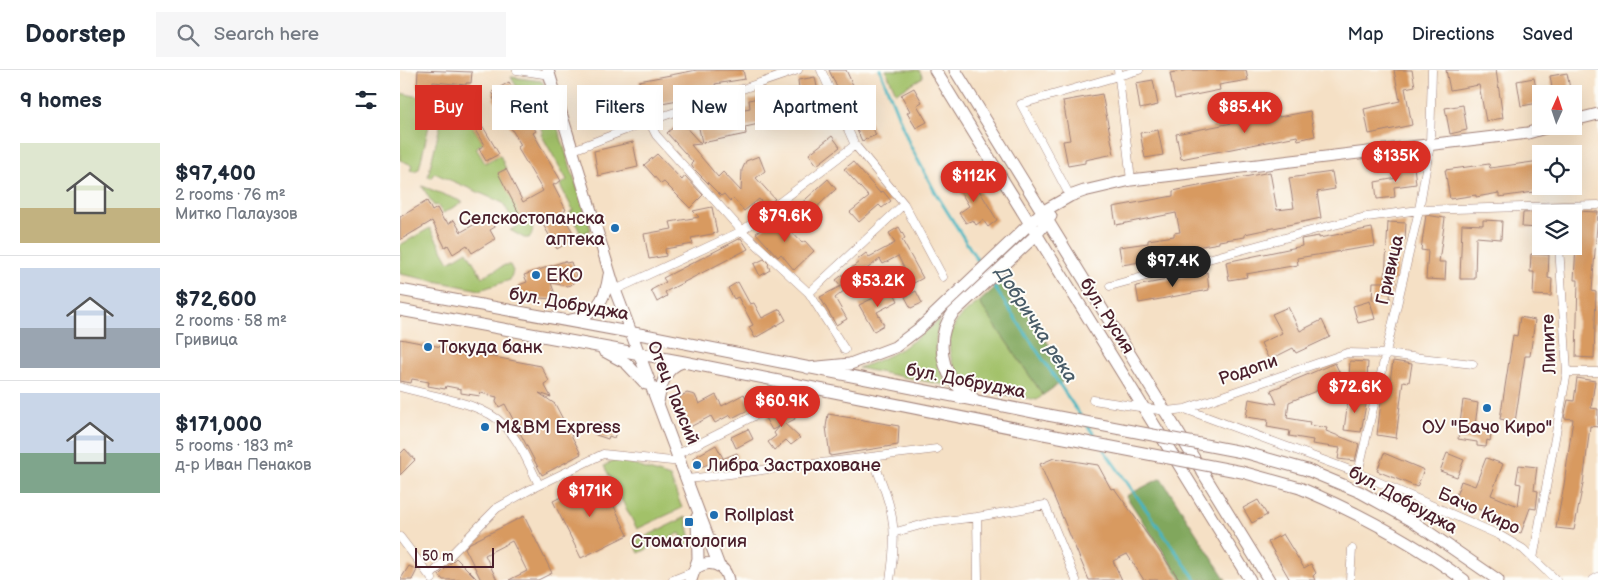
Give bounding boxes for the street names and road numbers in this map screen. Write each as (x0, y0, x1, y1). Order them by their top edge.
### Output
street label: Гривица (1372, 233, 1408, 307)
street label: бул. Русия (1075, 274, 1139, 358)
street label: бул. Добруджа (508, 283, 631, 325)
street label: Липите (1537, 313, 1561, 376)
street label: Отец Паисий (643, 338, 703, 448)
street label: Родопи (1216, 350, 1280, 390)
street label: бул. Добруджа (905, 359, 1028, 403)
street label: бул. Добруджа (1345, 461, 1461, 539)
street label: Бачо Киро (1435, 483, 1523, 539)

